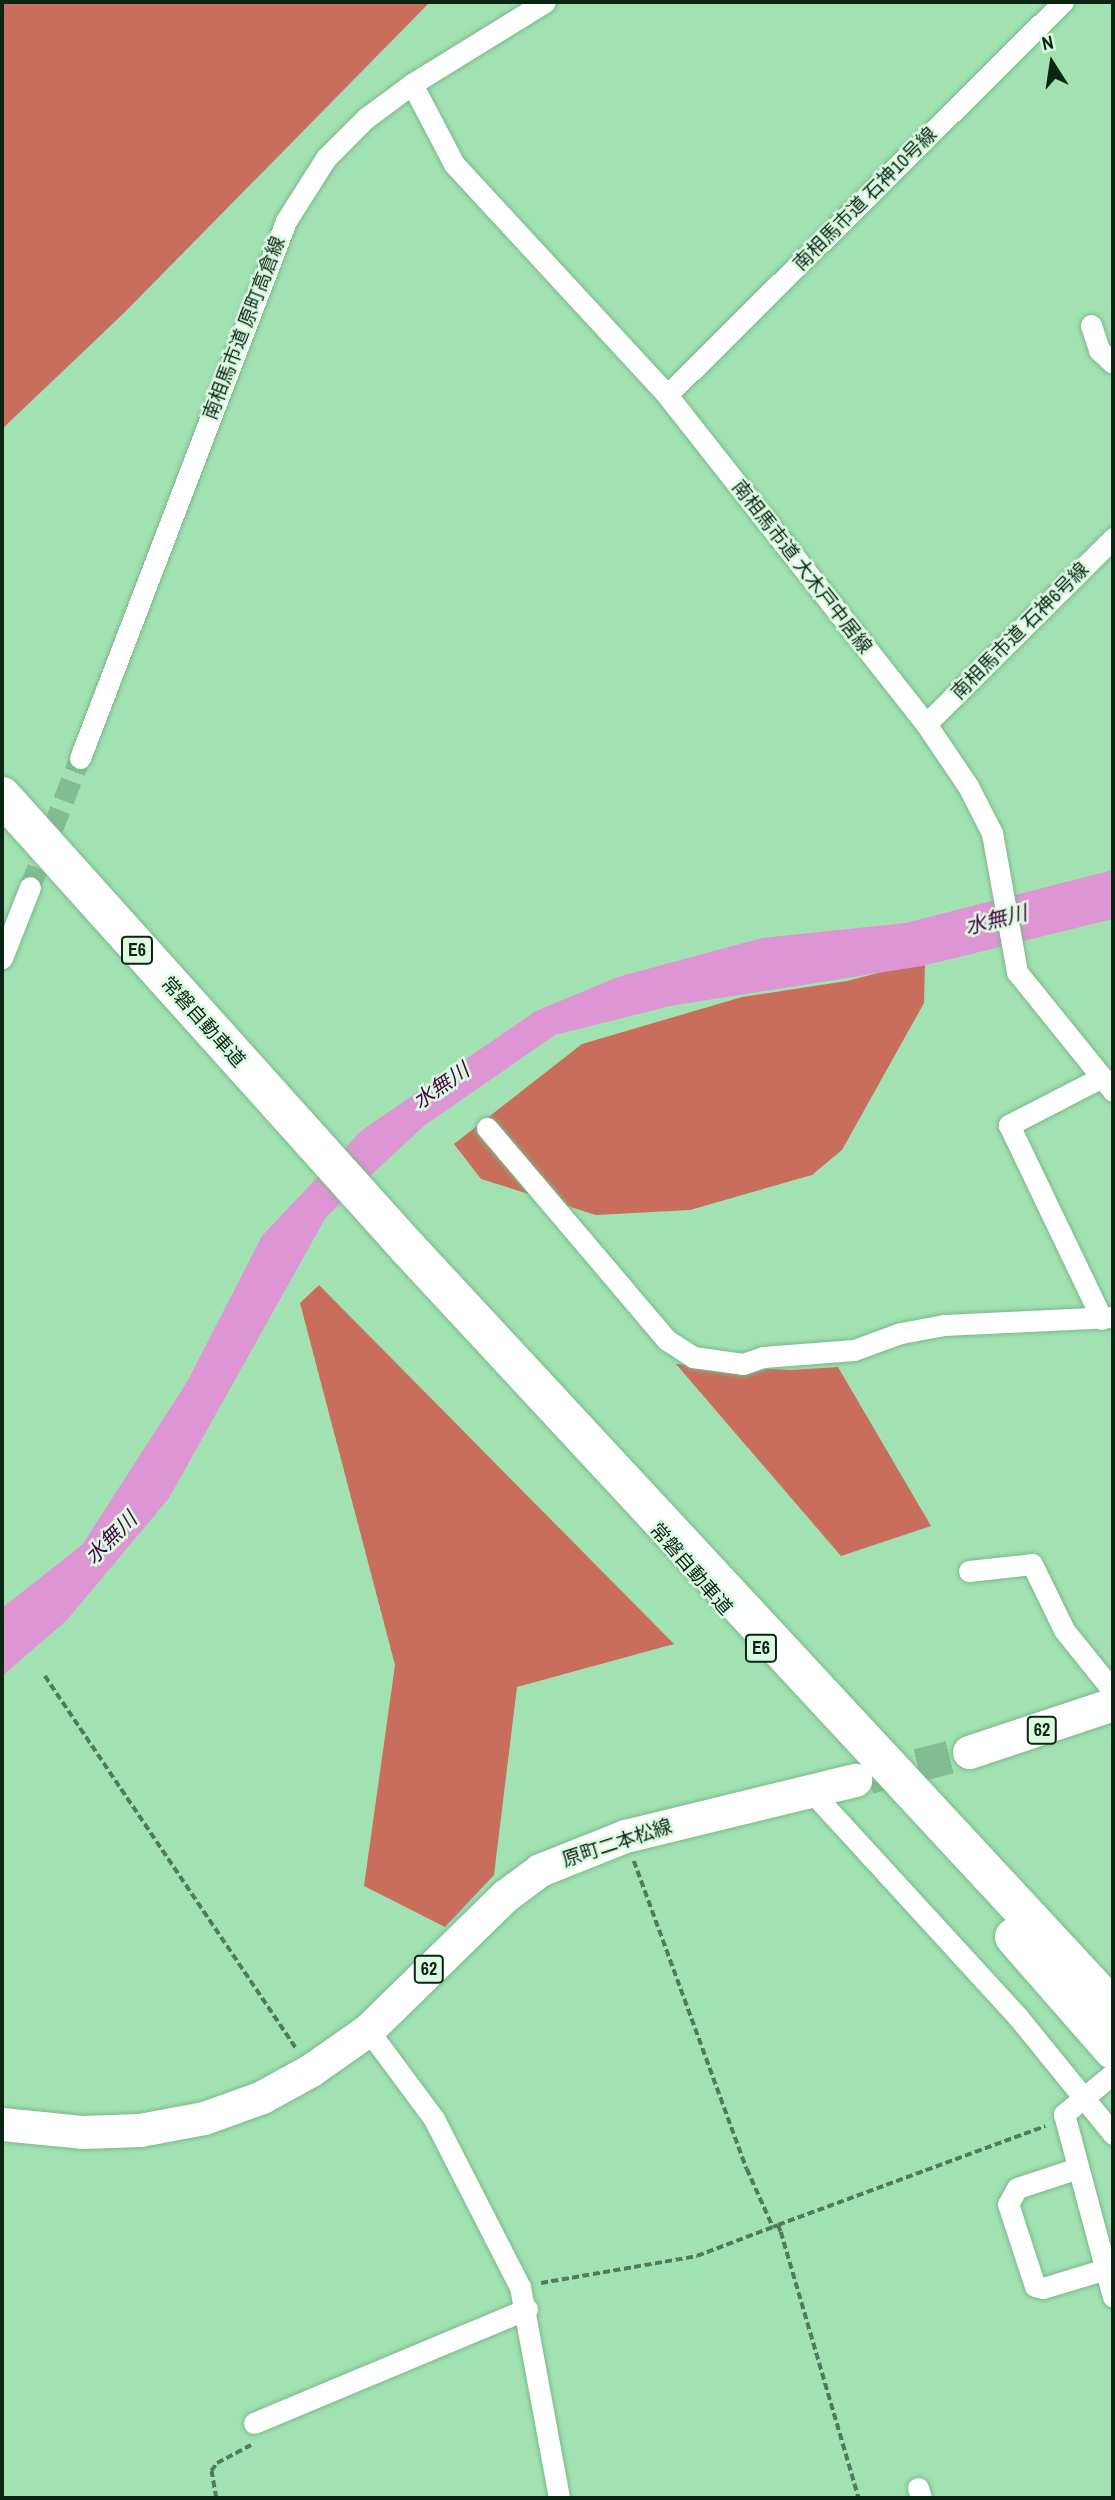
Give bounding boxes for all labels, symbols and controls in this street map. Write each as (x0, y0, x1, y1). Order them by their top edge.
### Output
north arrow (1017, 28, 1087, 98)
text: N (1039, 29, 1056, 56)
street label: 南相馬市道 石神10号線 (789, 123, 941, 275)
street label: 南相馬市道 原町高倉線 (199, 233, 289, 423)
street label: 南相馬市道 大木戸中居線 (727, 476, 877, 658)
street label: 南相馬市道 石神6号線 (947, 558, 1093, 704)
water label: 水無川 (962, 900, 1030, 940)
road number: E6 (120, 936, 154, 965)
street label: 常磐自動車道 (156, 972, 250, 1072)
water label: 水無川 (408, 1058, 474, 1114)
water label: 水無川 (80, 1507, 142, 1569)
street label: 常磐自動車道 (645, 1519, 737, 1619)
road number: E6 (744, 1633, 778, 1662)
road number: 62 (1026, 1716, 1058, 1744)
street label: 原町二本松線 (559, 1815, 675, 1871)
road number: 62 (413, 1954, 445, 1983)

